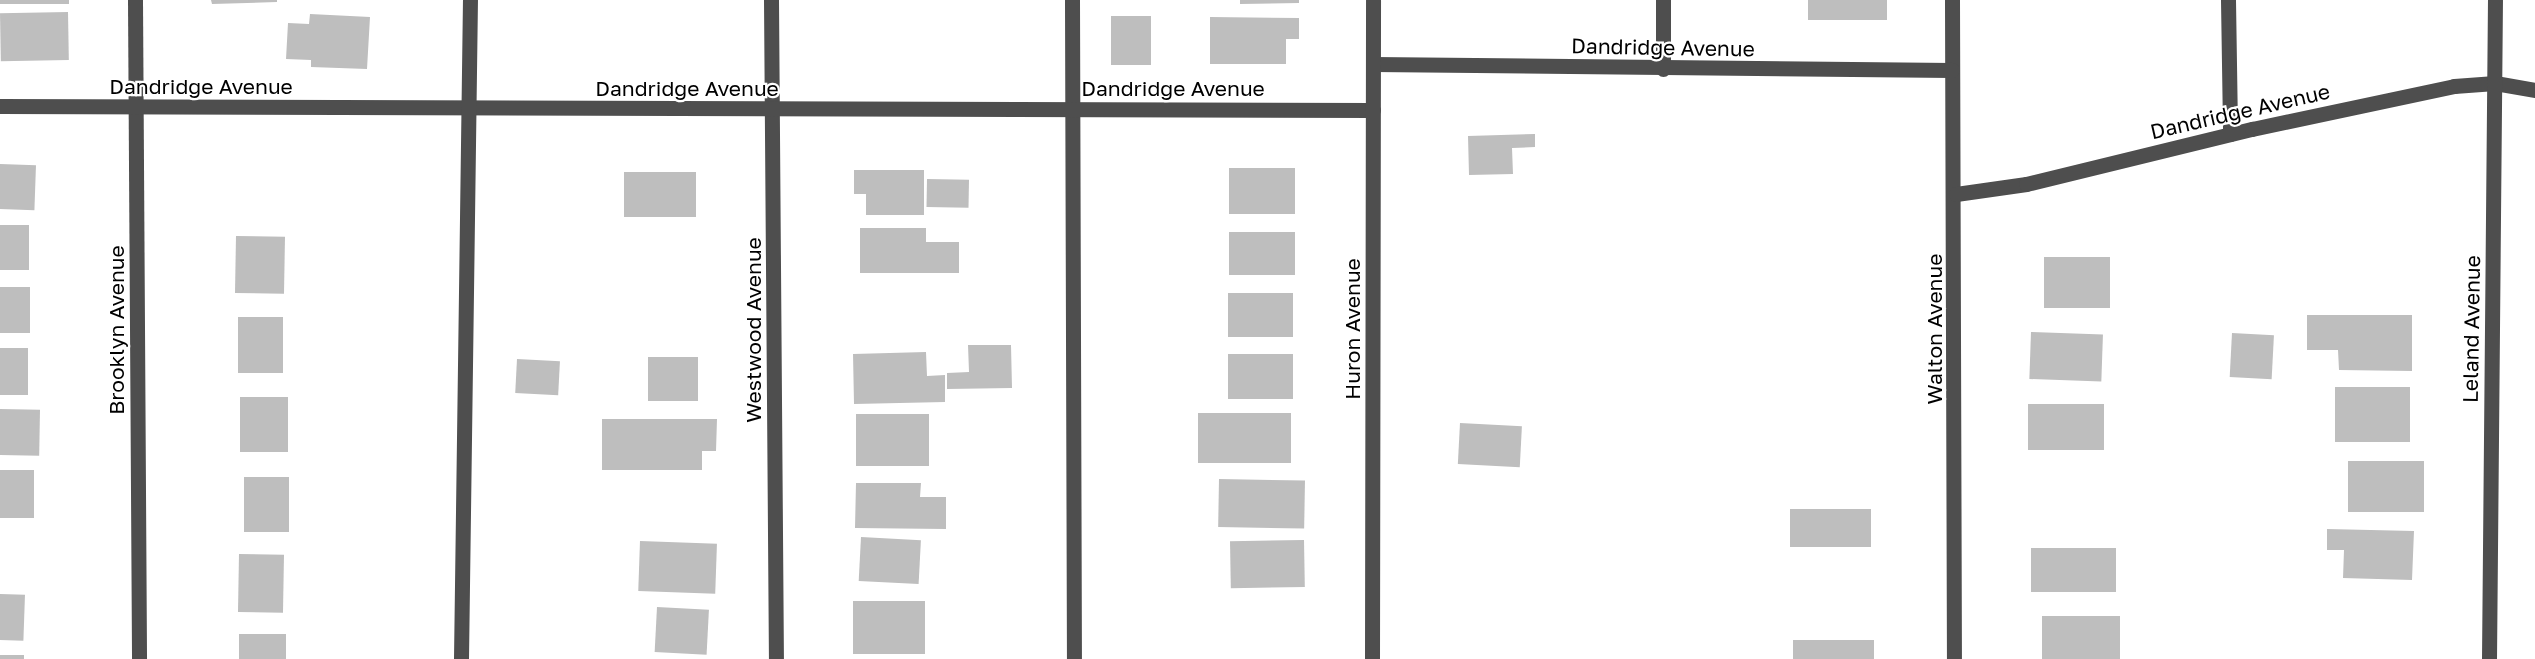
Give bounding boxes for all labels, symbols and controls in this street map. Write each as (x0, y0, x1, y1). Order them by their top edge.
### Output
street label: Dandridge Avenue (1571, 33, 1755, 61)
street label: Dandridge Avenue (109, 73, 293, 99)
street label: Dandridge Avenue (595, 75, 779, 101)
street label: Dandridge Avenue (1081, 75, 1265, 101)
street label: Dandridge Avenue (2148, 78, 2332, 144)
street label: Westwood Avenue (740, 237, 766, 423)
street label: Brooklyn Avenue (103, 245, 129, 415)
street label: Walton Avenue (1921, 254, 1947, 404)
street label: Leland Avenue (2457, 255, 2485, 403)
street label: Huron Avenue (1339, 258, 1365, 400)

